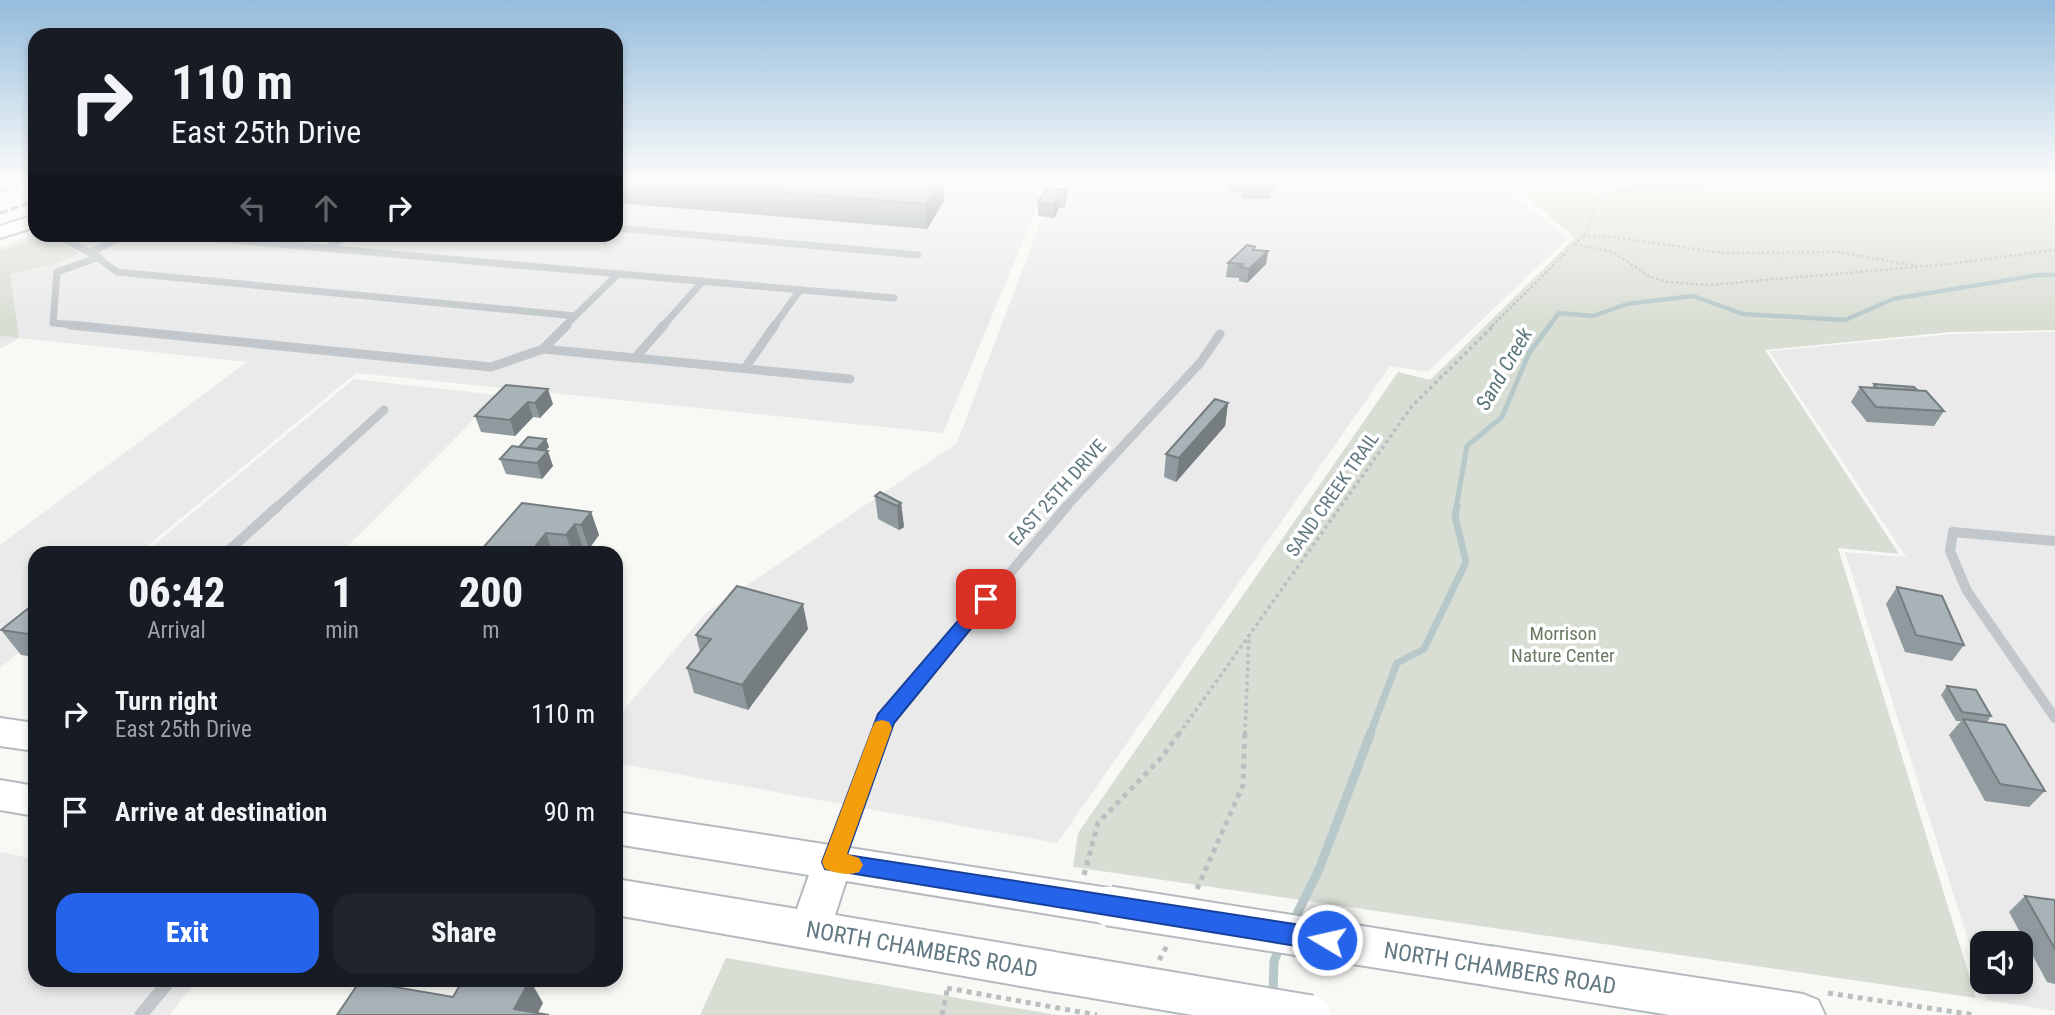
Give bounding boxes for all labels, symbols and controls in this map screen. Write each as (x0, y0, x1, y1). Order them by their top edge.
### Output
text: 110 m (171, 54, 293, 111)
icon: right (56, 56, 147, 147)
text: East 25th Drive (171, 113, 361, 151)
icon: left (234, 189, 272, 227)
icon: ahead (307, 189, 345, 227)
icon: right (380, 189, 418, 227)
water label: Sand Creek (1471, 323, 1538, 414)
street label: SAND CREEK TRAIL (1281, 428, 1384, 561)
street label: EAST 25TH DRIVE (1004, 435, 1111, 550)
text: 06:42 (128, 568, 225, 617)
text: 1 (331, 568, 353, 617)
text: 200 (459, 568, 523, 617)
pin (956, 569, 1016, 629)
icon: arrive (967, 580, 1005, 618)
text: Arrival (147, 617, 206, 644)
text: min (325, 617, 359, 644)
text: m (482, 617, 500, 644)
park label: Morrison Nature Center (1511, 622, 1615, 667)
text: Turn right (115, 686, 217, 716)
icon: right (56, 695, 94, 733)
text: 110 m (531, 699, 595, 729)
text: East 25th Drive (115, 716, 252, 743)
icon: arrive (56, 793, 94, 831)
text: Arrive at destination (115, 797, 327, 827)
text: 90 m (544, 797, 595, 827)
button: Exit (56, 893, 319, 973)
button: Share (333, 893, 595, 973)
position arrow (1290, 903, 1364, 977)
street label: NORTH CHAMBERS ROAD (804, 916, 1040, 983)
map controls (1970, 931, 2033, 994)
button: sound (1970, 931, 2033, 994)
street label: NORTH CHAMBERS ROAD (1382, 937, 1618, 1000)

